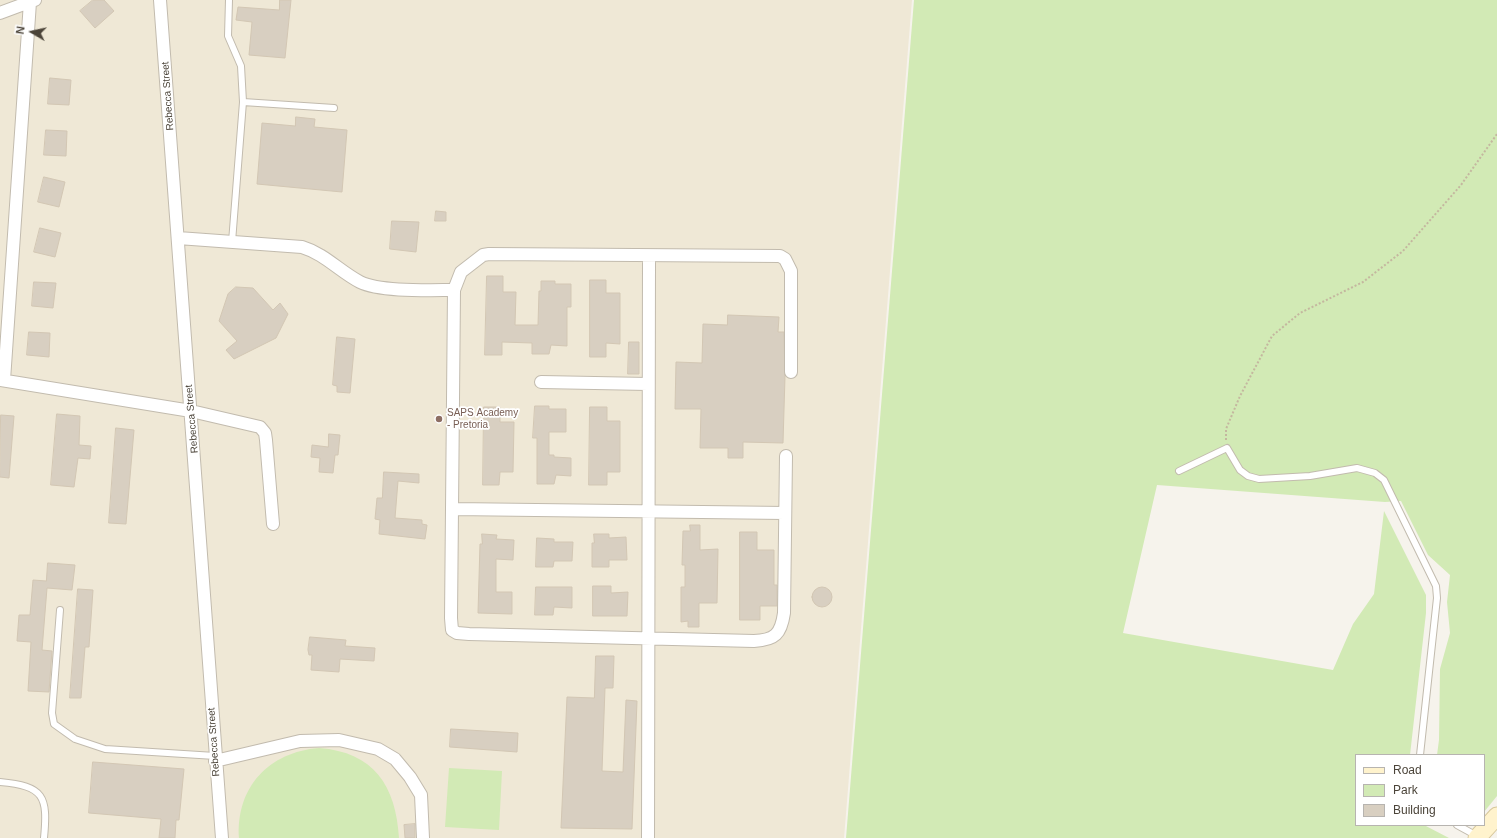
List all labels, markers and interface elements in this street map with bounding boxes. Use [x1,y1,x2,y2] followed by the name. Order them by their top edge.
[12,12,52,52] north arrow
[14,25,27,35] text: N
[160,61,176,131] street label: Rebecca Street
[183,384,201,454] street label: Rebecca Street
[447,407,518,430] place label: SAPS Academy - Pretoria
[434,414,444,424] marker: SAPS Academy - Pretoria
[206,707,222,777] street label: Rebecca Street
[1355,754,1485,826] legend
[1393,763,1422,777] text: Road
[1393,783,1418,797] text: Park
[1393,803,1436,817] text: Building

